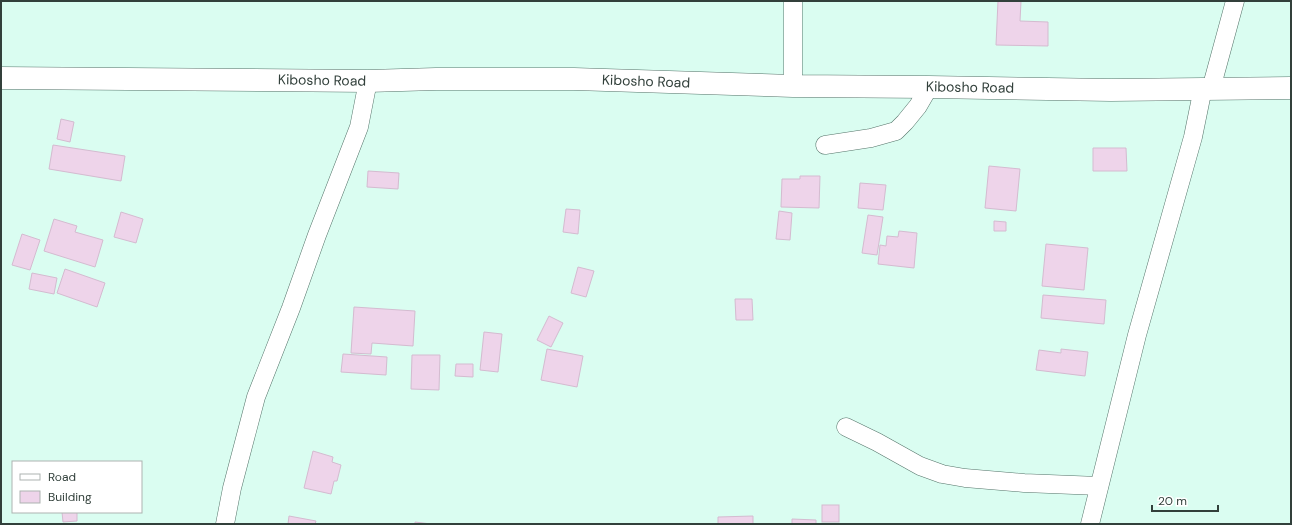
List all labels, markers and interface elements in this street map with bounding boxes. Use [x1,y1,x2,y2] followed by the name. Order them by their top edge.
[278,70,366,90] street label: Kibosho Road
[602,70,690,92] street label: Kibosho Road
[926,77,1014,97] street label: Kibosho Road
[12,461,142,513] legend
[48,469,76,485] text: Road
[1152,487,1218,513] scale bar
[48,489,92,505] text: Building
[1158,493,1187,509] text: 20 m

